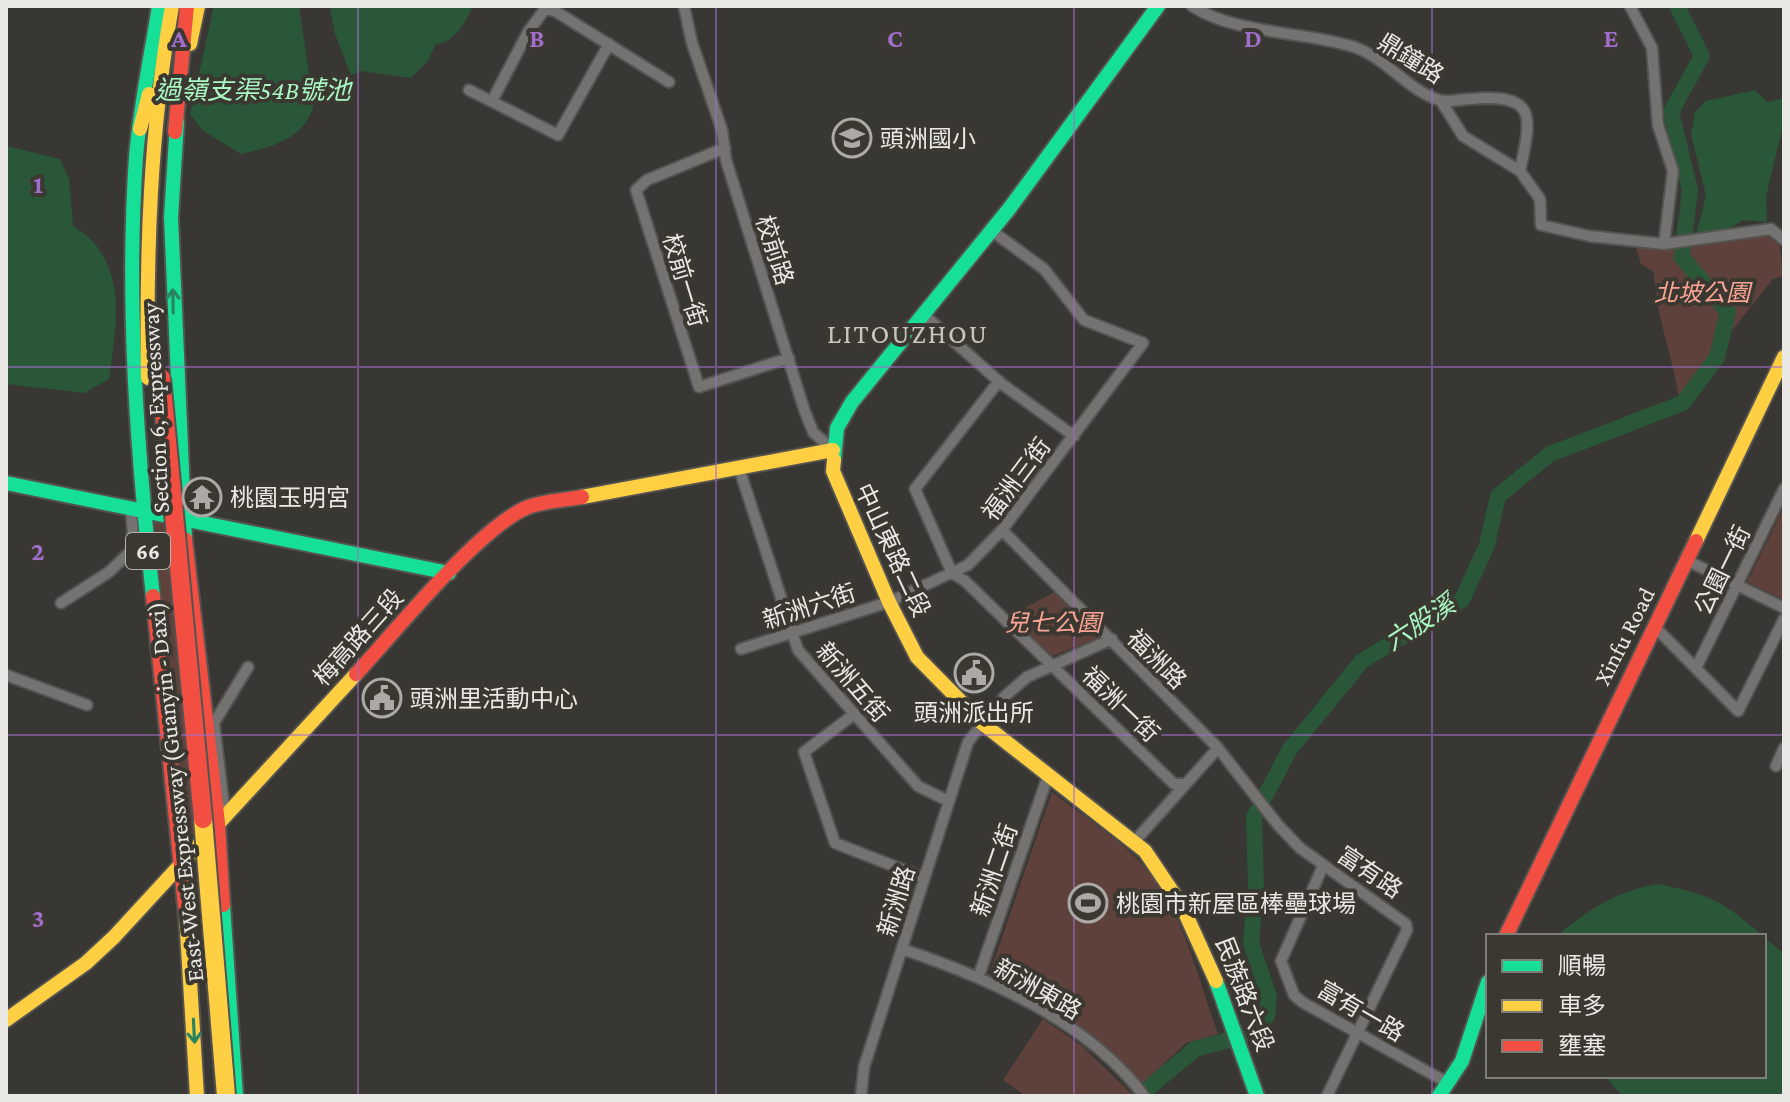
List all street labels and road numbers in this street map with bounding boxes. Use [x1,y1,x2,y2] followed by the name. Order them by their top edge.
[1373,27,1449,89] street label: 鼎鐘路
[751,212,799,288] street label: 校前路
[658,230,712,330] street label: 校前一街
[136,301,174,514] street label: Section 6, Expressway
[976,433,1056,525] street label: 福洲三街
[850,479,936,621] street label: 中山東路二段
[1689,521,1755,619] street label: 公園一街
[126,533,170,569] road number: 66
[759,578,859,634] street label: 新洲六街
[1588,582,1660,689] street label: Xinfu Road
[308,583,408,691] street label: 梅高路三段
[142,600,209,983] street label: East-West Expressway (Guanyin - Daxi)
[1122,624,1192,694] street label: 福洲路
[811,637,895,727] street label: 新洲五街
[1077,661,1165,747] street label: 福洲一街
[966,820,1022,920] street label: 新洲二街
[1333,841,1407,903] street label: 富有路
[873,863,919,939] street label: 新洲路
[1211,933,1279,1055] street label: 民族路六段
[990,953,1086,1025] street label: 新洲東路
[1313,975,1409,1047] street label: 富有一路

